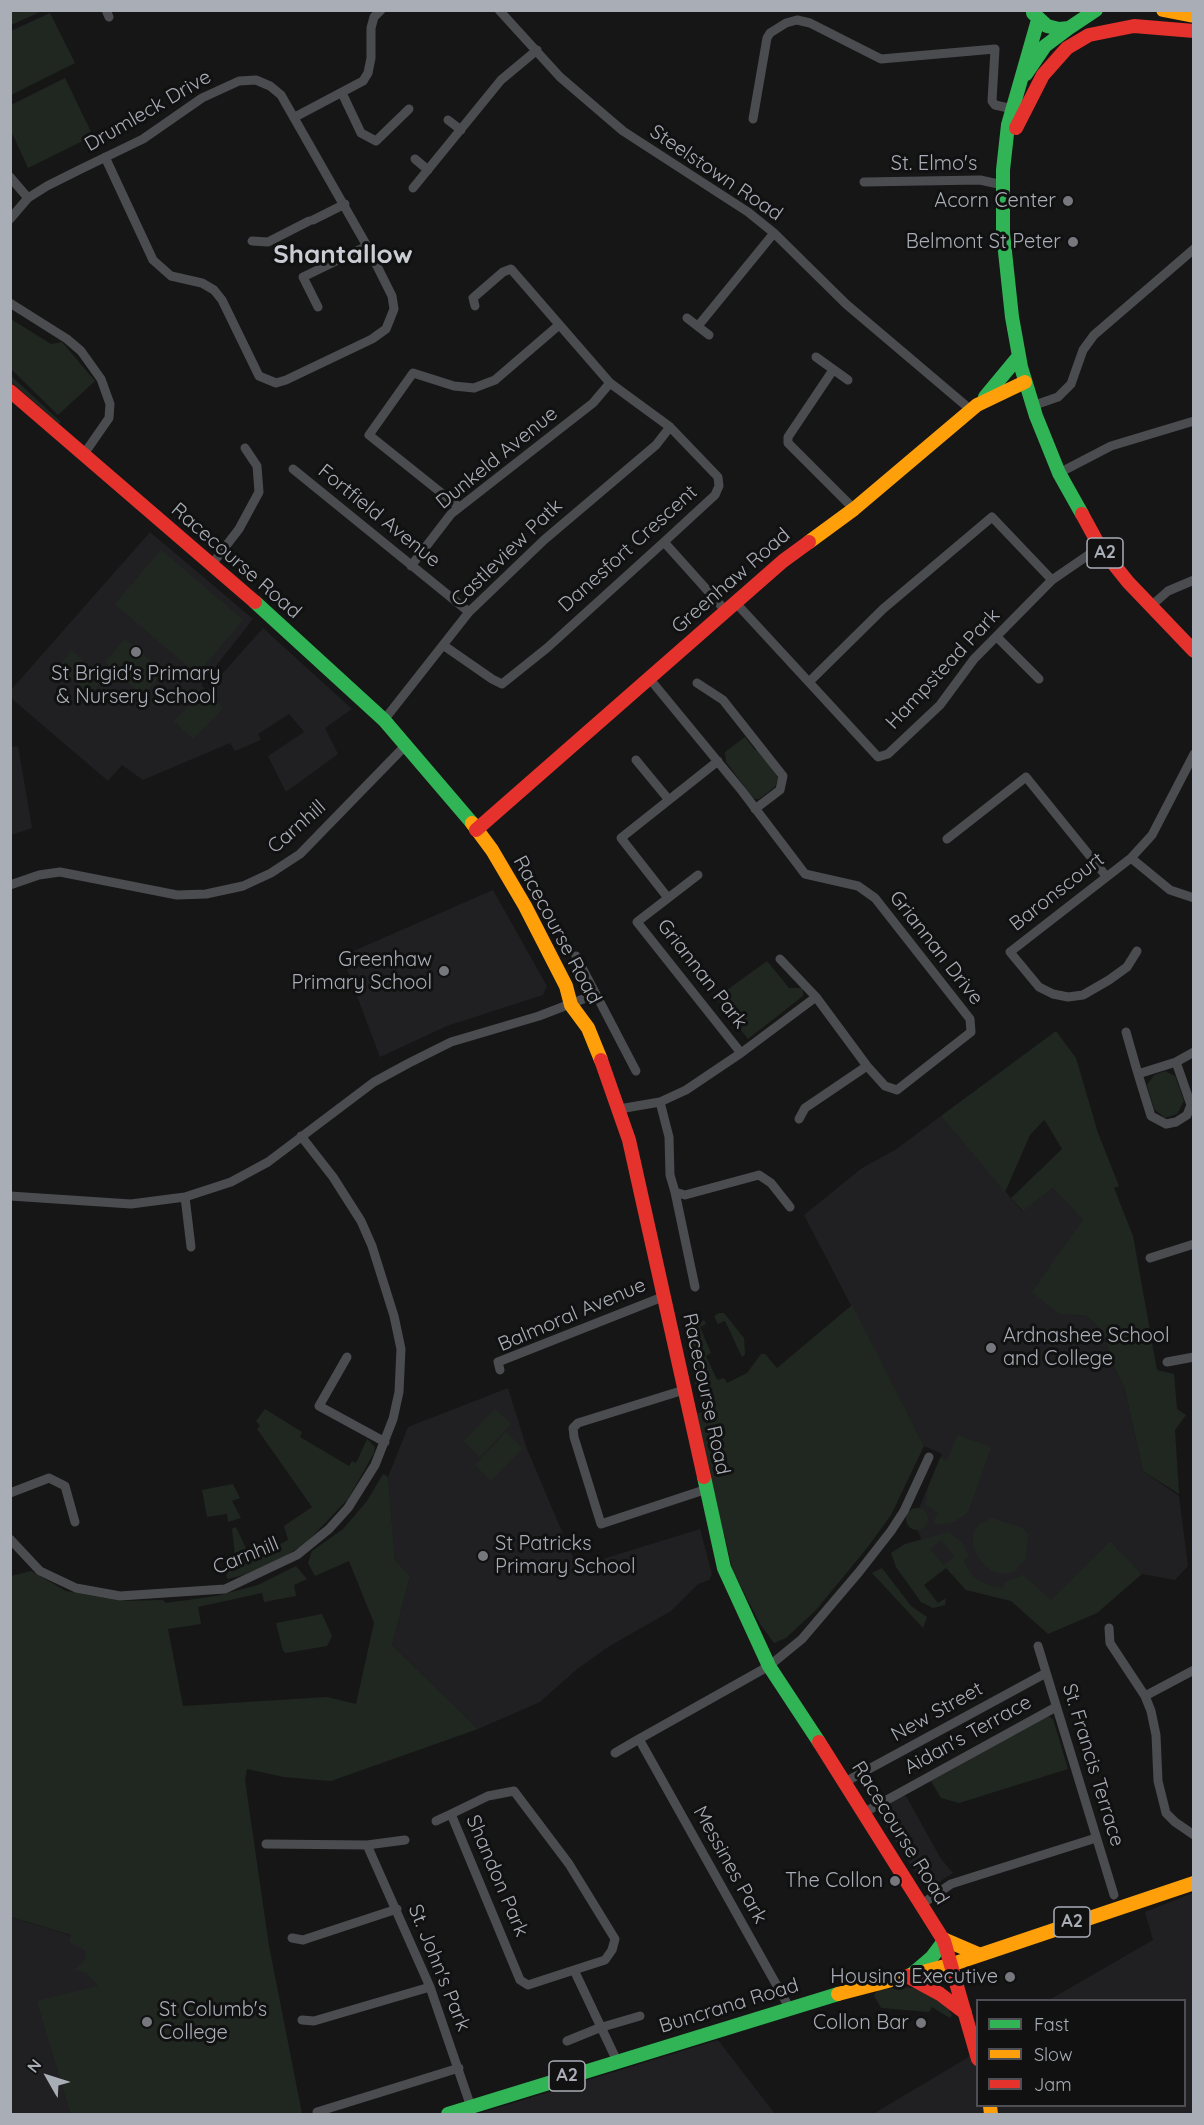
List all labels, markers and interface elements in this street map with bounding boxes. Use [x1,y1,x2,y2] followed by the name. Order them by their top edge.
[80,65,216,157] street label: Drumleck Drive
[645,120,787,226] street label: Steelstown Road
[891,152,977,176] street label: St. Elmo's
[934,189,1056,213] place label: Acorn Center
[1061,194,1075,208] marker: Acorn Center
[906,230,1061,254] place label: Belmont St Peter
[1066,235,1080,249] marker: Belmont St Peter
[273,239,413,271] district label: Shantallow
[431,402,563,514] street label: Dunkeld Avenue
[313,459,445,573] street label: Fortfield Avenue
[554,480,702,618] street label: Danesfort Crescent
[447,494,567,612] street label: Castleview Patk
[166,498,306,624] street label: Racecourse Road
[667,523,795,639] street label: Greenhaw Road
[1087,538,1123,568] road number: A2
[881,604,1005,734] street label: Hampstead Park
[129,645,143,659] marker: St Brigid's Primary & Nursery School
[51,662,221,709] place label: St Brigid's Primary & Nursery School
[263,795,331,859] street label: Carnhill
[1005,848,1109,936] street label: Baronscourt
[508,852,606,1008] street label: Racecourse Road
[884,886,988,1010] street label: Griannan Drive
[652,914,752,1034] street label: Griannan Park
[292,948,432,995] place label: Greenhaw Primary School
[437,964,451,978] marker: Greenhaw Primary School
[495,1273,649,1357] street label: Balmoral Avenue
[677,1311,735,1477] street label: Racecourse Road
[1003,1324,1170,1371] place label: Ardnashee School and College
[984,1341,998,1355] marker: Ardnashee School and College
[209,1532,283,1580] street label: Carnhill
[495,1532,635,1579] place label: St Patricks Primary School
[476,1549,490,1563] marker: St Patricks Primary School
[887,1677,987,1747] street label: New Street
[1057,1681,1129,1849] street label: St. Francis Terrace
[900,1690,1036,1780] street label: Aidan's Terrace
[846,1757,954,1909] street label: Racecourse Road
[688,1802,772,1928] street label: Messines Park
[461,1812,533,1940] street label: Shandon Park
[785,1869,883,1893] place label: The Collon
[888,1874,902,1888] marker: The Collon
[403,1901,475,2035] street label: St. John's Park
[1054,1907,1090,1937] road number: A2
[830,1965,998,1989] place label: Housing Executive
[1003,1970,1017,1984] marker: Housing Executive
[656,1973,802,2039] street label: Buncrana Road
[159,1998,267,2045] place label: St Columb's College
[976,1999,1186,2107] legend
[813,2011,909,2035] place label: Collon Bar
[1034,2013,1069,2036] text: Fast
[140,2015,154,2029] marker: St Columb's College
[914,2016,928,2030] marker: Collon Bar
[1034,2043,1072,2066] text: Slow
[18,2047,78,2107] north arrow
[23,2055,45,2077] text: N
[549,2061,585,2091] road number: A2
[1034,2073,1072,2096] text: Jam

